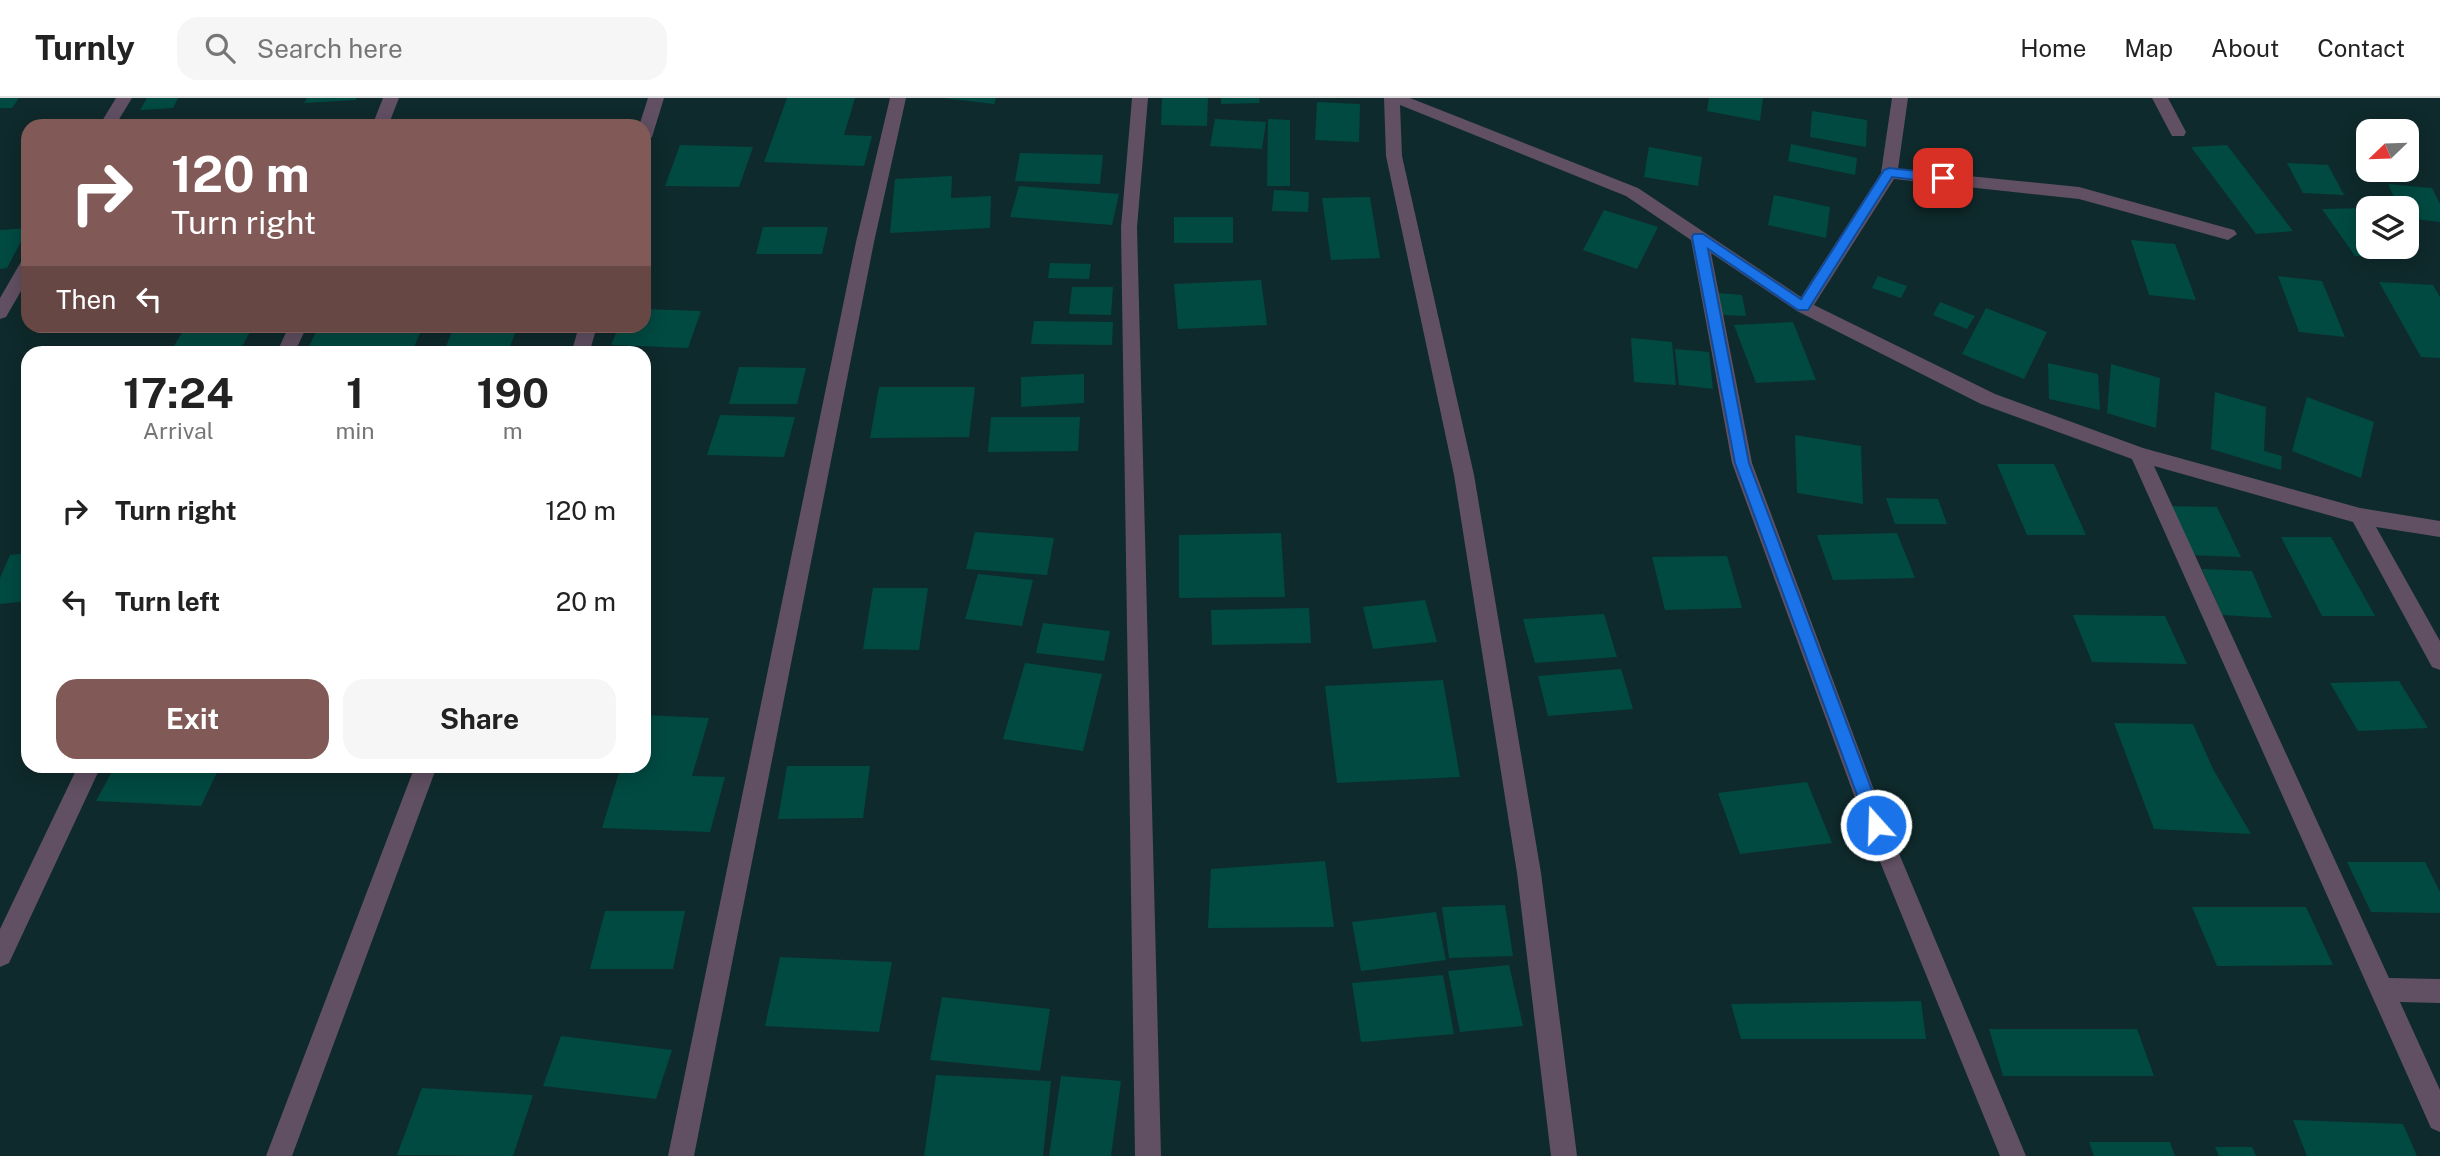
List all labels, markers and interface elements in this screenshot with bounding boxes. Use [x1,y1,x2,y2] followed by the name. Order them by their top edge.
[177,17,667,80] search box
[35,29,135,67] text: Turnly
[201,29,239,67] icon: search
[257,33,403,64] text: Search here
[2020,34,2086,62] text: Home
[2124,34,2173,62] text: Map
[2211,34,2279,62] text: About
[2317,34,2405,62] text: Contact
[2356,119,2418,182] north arrow
[2356,119,2419,259] map controls
[171,145,310,203] text: 120 m
[56,147,147,238] icon: right
[1913,148,1973,208] pin
[1924,159,1962,197] icon: arrive
[2356,196,2419,259] button: layers
[171,204,316,241] text: Turn right
[130,280,168,318] icon: left
[56,284,116,315] text: Then
[123,368,234,417] text: 17:24
[346,368,364,417] text: 1
[476,368,549,417] text: 190
[143,417,214,444] text: Arrival
[336,417,375,444] text: min
[503,417,523,444] text: m
[56,492,94,530] icon: right
[115,495,237,526] text: Turn right
[545,495,616,526] text: 120 m
[56,583,94,621] icon: left
[115,586,220,617] text: Turn left
[556,586,616,617] text: 20 m
[56,679,329,759] button: Exit
[343,679,616,759] button: Share
[1839,788,1913,862] position arrow

